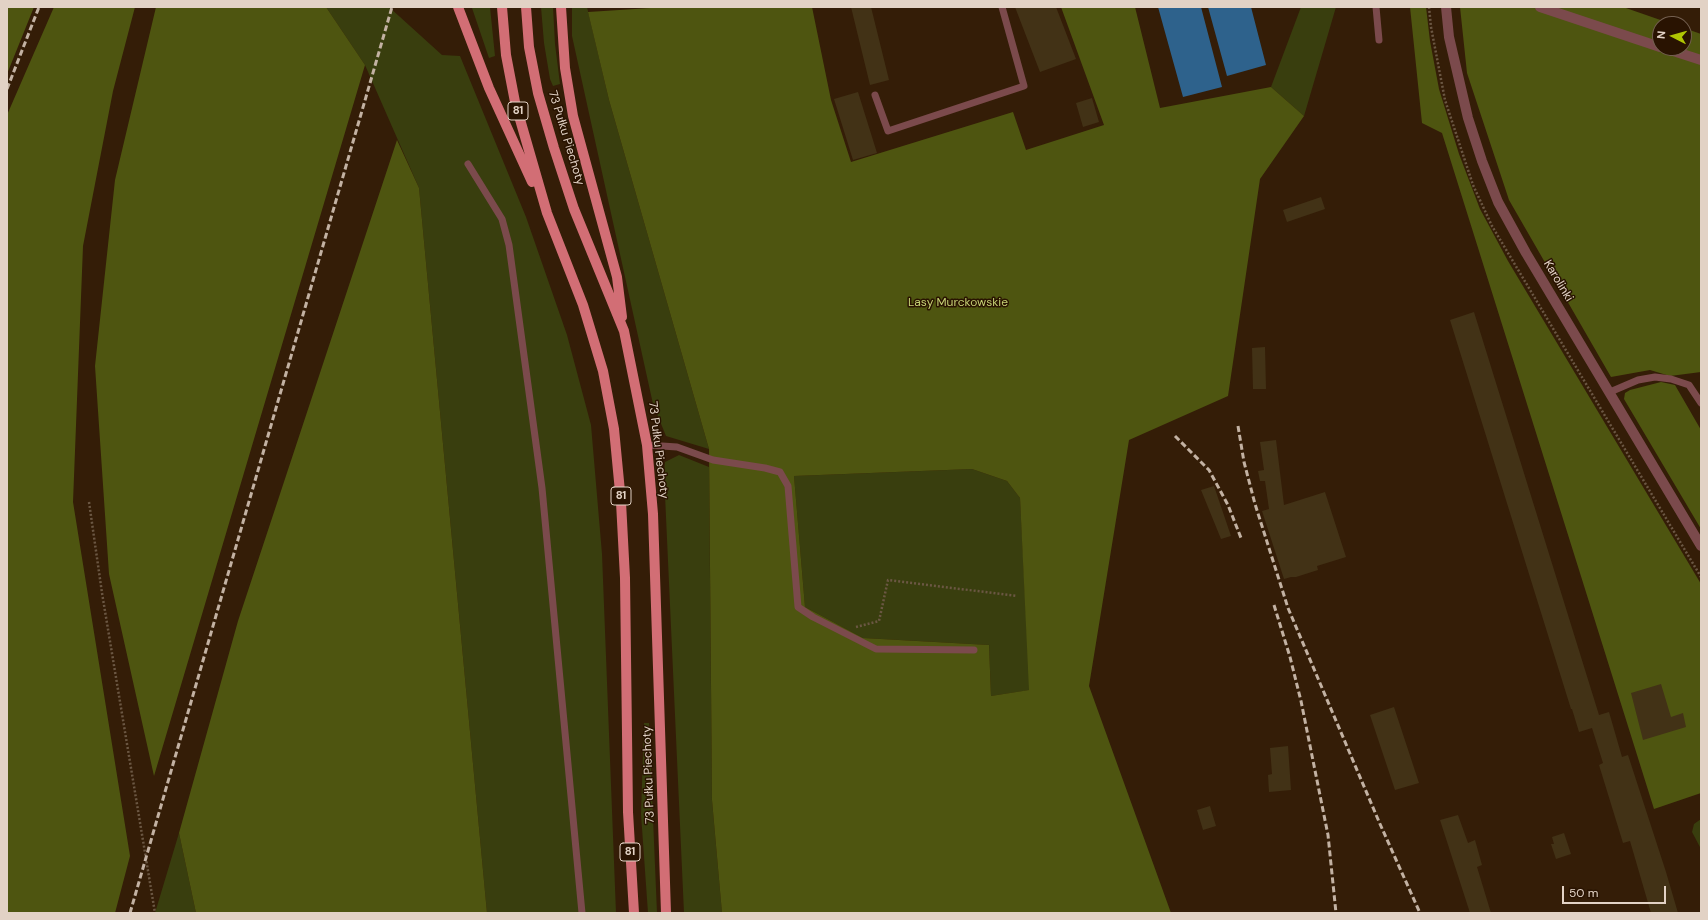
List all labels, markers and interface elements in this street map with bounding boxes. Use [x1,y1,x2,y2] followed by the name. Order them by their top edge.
[1652,16,1692,56] north arrow
[1654,30,1668,40] text: N
[545,89,587,187] street label: 73 Pułku Piechoty
[508,102,528,120] road number: 81
[1540,258,1576,304] street label: Karolinki
[908,296,1008,310] park label: Lasy Murckowskie
[645,400,671,500] street label: 73 Pułku Piechoty
[611,487,631,505] road number: 81
[640,726,658,824] street label: 73 Pułku Piechoty
[620,843,640,861] road number: 81
[1564,878,1668,904] scale bar
[1569,885,1598,901] text: 50 m

